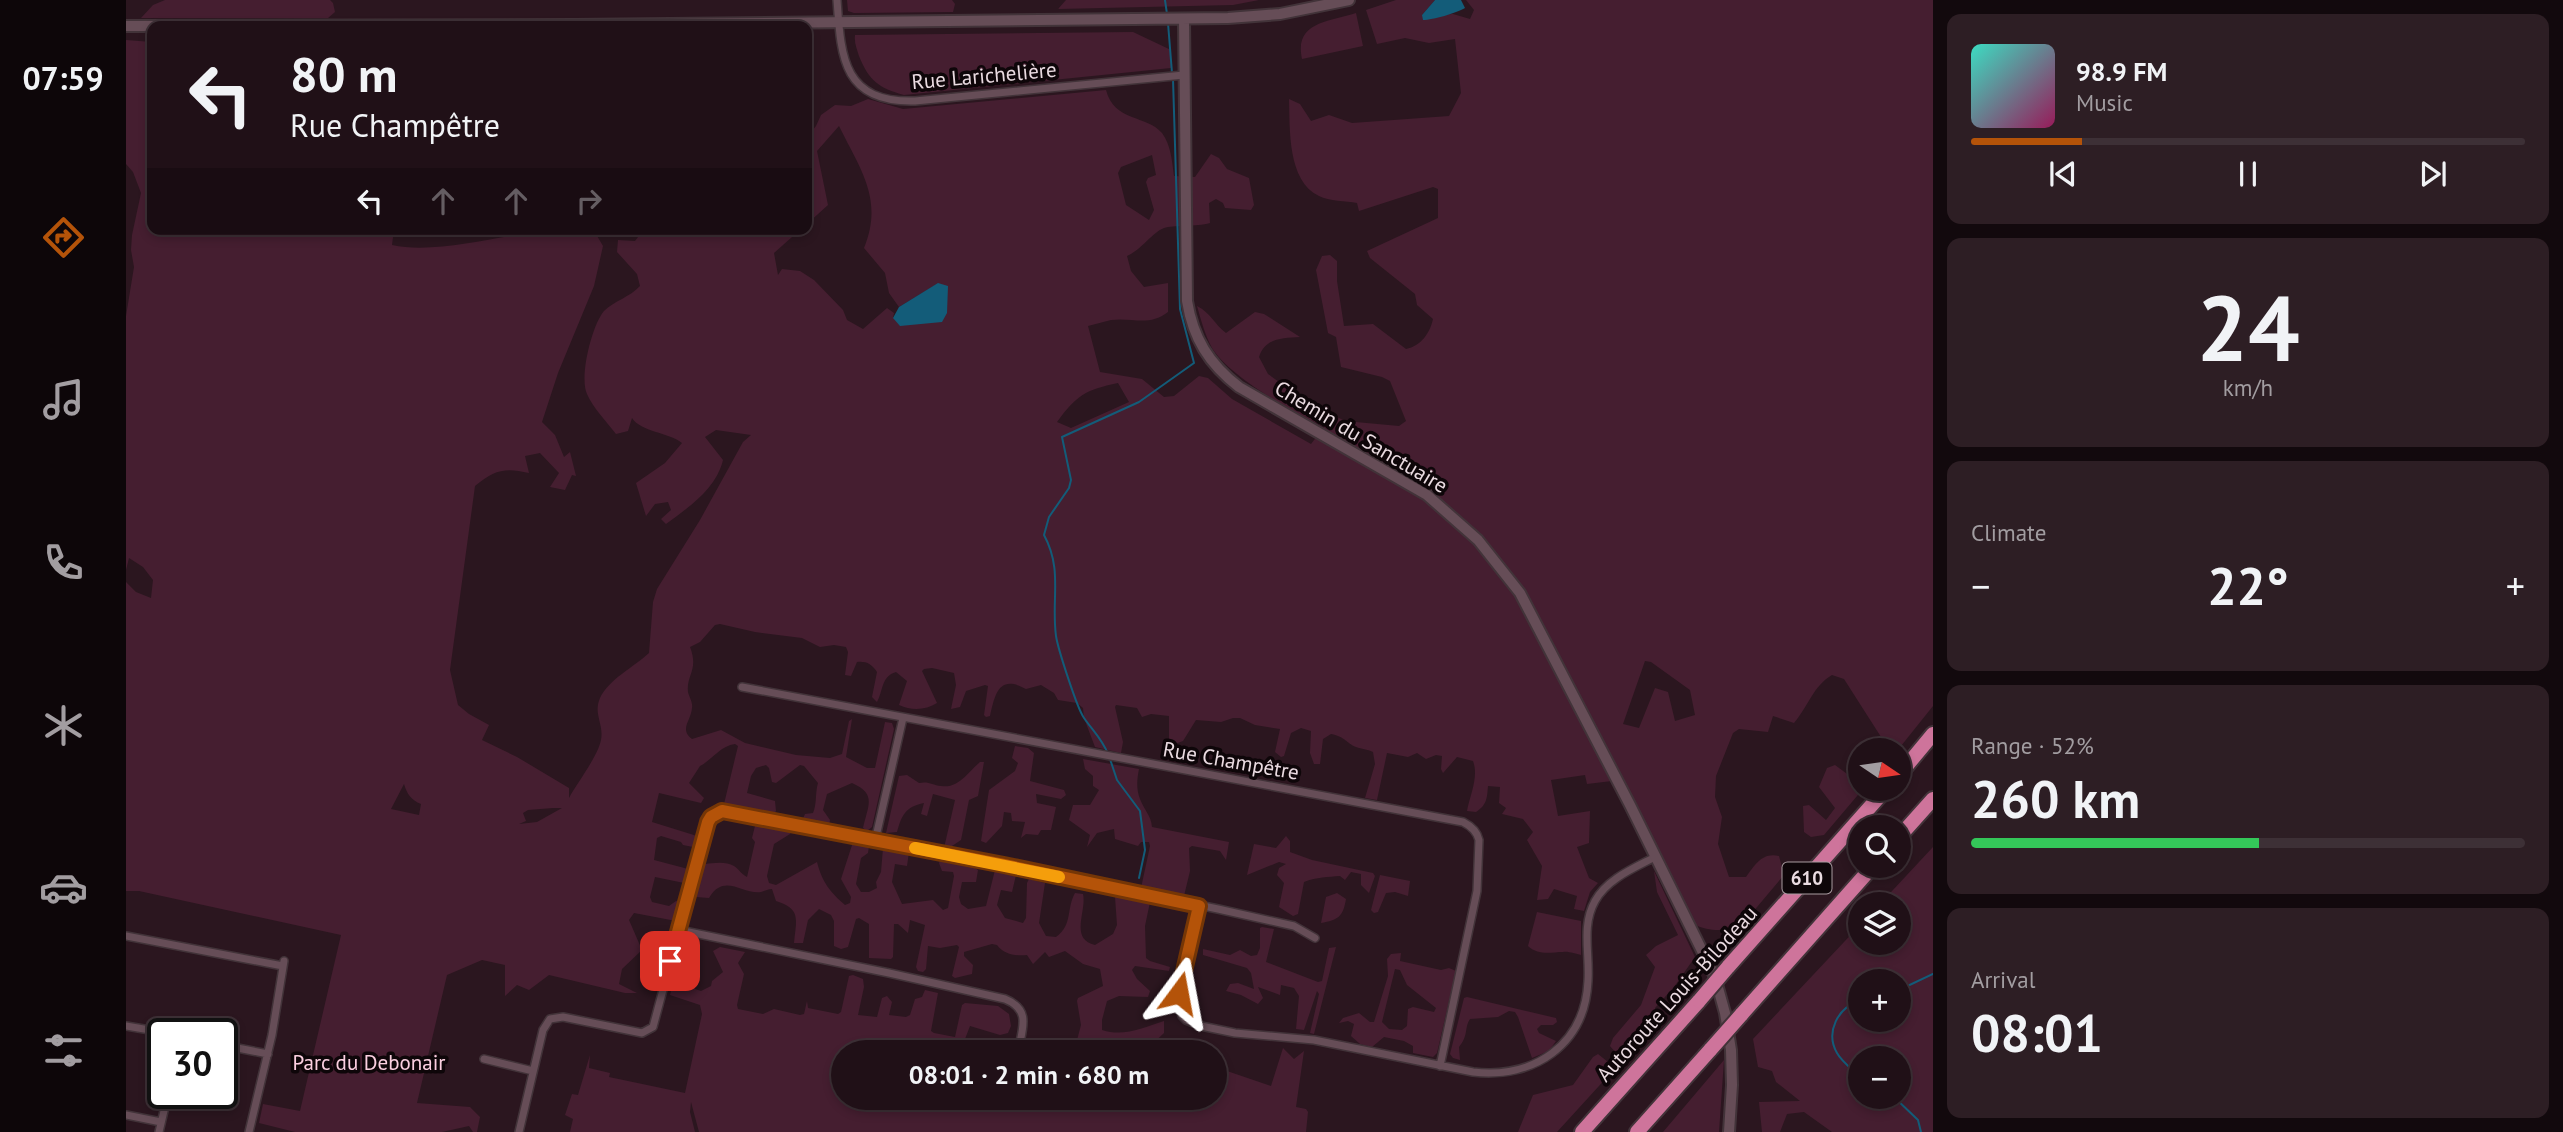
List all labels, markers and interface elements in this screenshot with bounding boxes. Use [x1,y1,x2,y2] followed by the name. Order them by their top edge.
[290,42,397,106] text: 80 m
[175,49,266,140] icon: left
[2076,55,2167,88] text: 98.9 FM
[910,56,1058,95] street label: Rue Larichelière
[22,57,104,99] text: 07:59
[2076,88,2133,117] text: Music
[290,104,500,146] text: Rue Champêtre
[2044,155,2082,193] icon: previous
[2229,155,2267,193] icon: pause
[2414,155,2452,193] icon: next
[351,182,389,220] icon: left
[424,182,462,220] icon: ahead
[497,182,535,220] icon: ahead
[570,182,608,220] icon: right
[39,213,88,262] icon: directions
[2196,268,2300,386] text: 24
[2223,373,2273,402] text: km/h
[1270,374,1453,499] street label: Chemin du Sanctuaire
[39,375,88,424] icon: music
[1971,518,2046,547] text: Climate
[39,538,88,587] icon: phone
[2207,552,2289,619] text: 22°
[1971,561,1990,610] text: −
[2506,561,2525,610] text: +
[39,701,88,750] icon: climate
[1971,731,2094,760] text: Range · 52%
[1161,735,1301,786] street label: Rue Champêtre
[1848,738,1911,802] north arrow
[1848,738,1911,1109] map controls
[1971,765,2140,832] text: 260 km
[1848,815,1911,878] button: search
[1782,862,1832,894] road number: 610
[39,863,88,912] icon: car
[1848,892,1911,955] button: layers
[1590,900,1763,1087] street label: Autoroute Louis-Bilodeau
[640,931,700,991] pin
[651,942,689,980] icon: arrive
[1142,956,1216,1030] position arrow
[1971,965,2035,994] text: Arrival
[1848,969,1911,1032] button: +
[1971,999,2103,1066] text: 08:01
[147,1018,238,1109] speed limit sign: 30
[39,1026,88,1075] icon: filters
[1848,1046,1911,1109] button: −
[292,1049,446,1076] park label: Parc du Debonair
[909,1058,1149,1091] text: 08:01 · 2 min · 680 m

